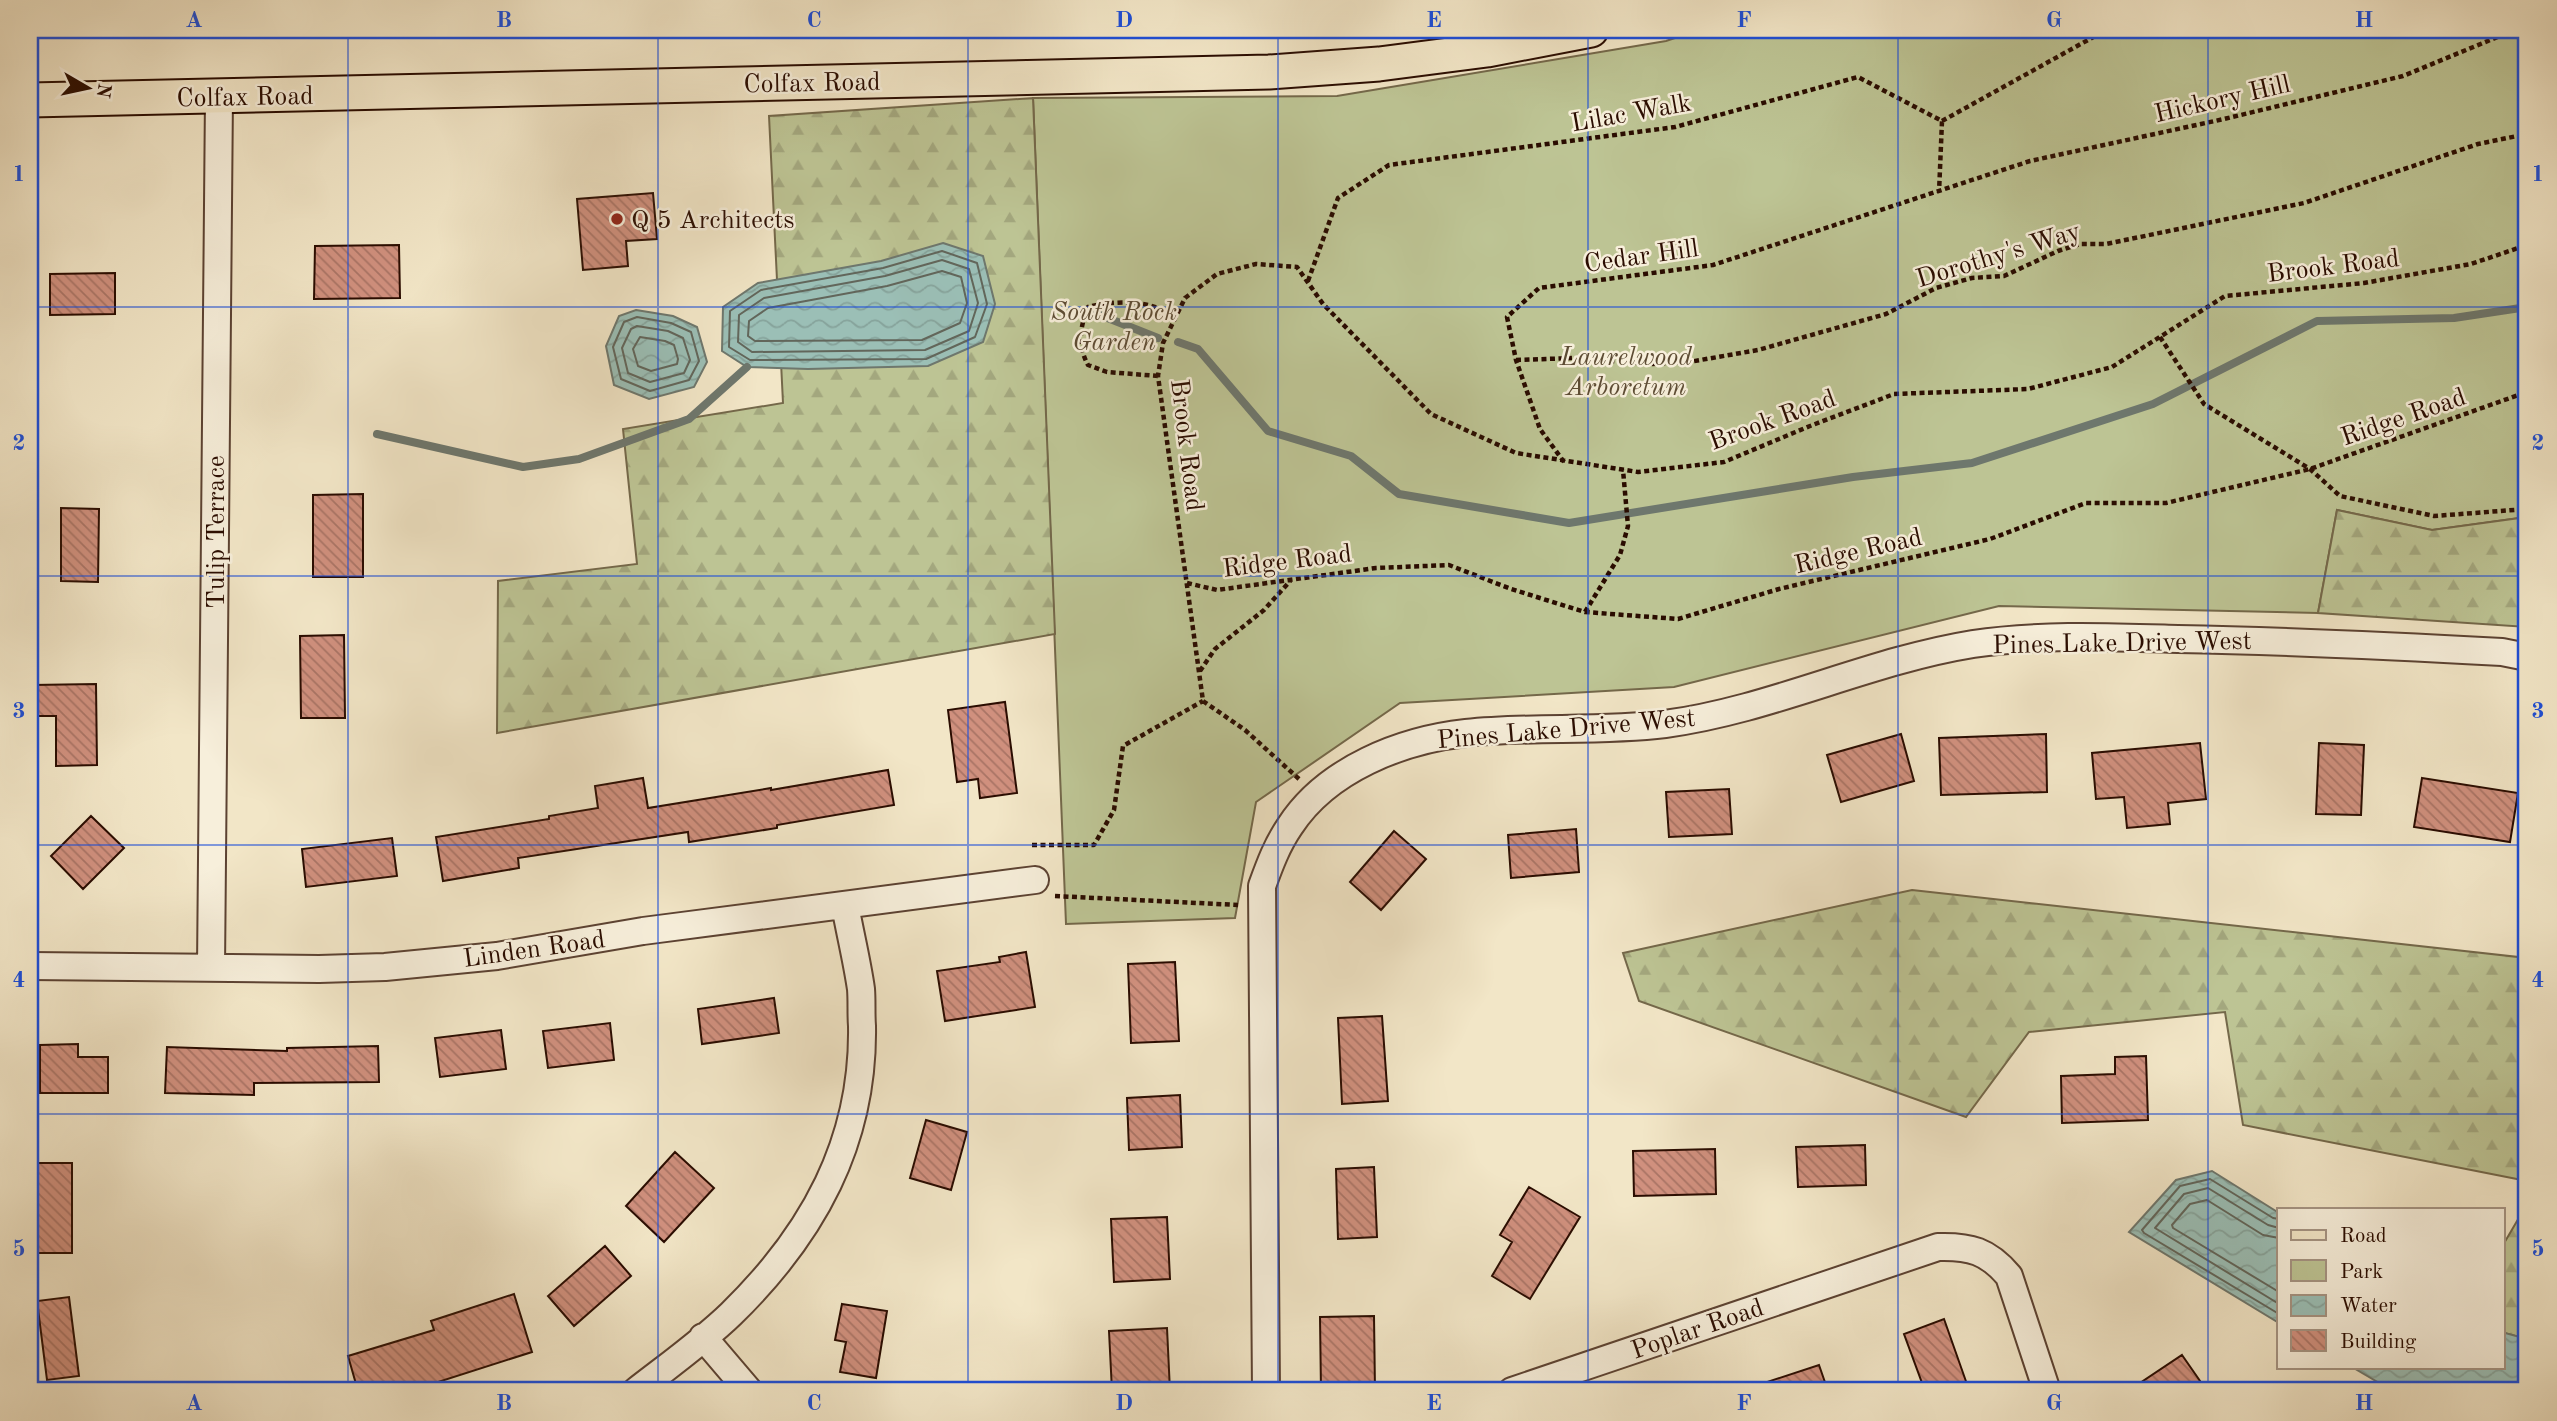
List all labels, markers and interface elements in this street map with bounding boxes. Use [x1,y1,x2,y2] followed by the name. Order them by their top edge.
[185,9,203,32] text: A
[496,9,512,32] text: B
[806,9,822,32] text: C
[1115,9,1133,32] text: D
[1426,9,1442,32] text: E
[1736,9,1752,32] text: F
[2046,9,2062,32] text: G
[2355,9,2373,32] text: H
[52,52,122,122] north arrow
[743,70,881,98] street label: Colfax Road
[2152,72,2293,128] street label: Hickory Hill
[92,82,113,99] text: N
[176,84,314,112] street label: Colfax Road
[1569,91,1694,137] street label: Lilac Walk
[12,163,26,186] text: 1
[2531,163,2545,186] text: 1
[631,208,795,234] place label: Q 5 Architects
[609,211,625,227] marker: Q 5 Architects
[1913,218,2084,293] street label: Dorothy's Way
[1582,236,1700,278] street label: Cedar Hill
[2266,246,2401,288] street label: Brook Road
[1051,300,1177,356] park label: South Rock Garden
[1559,345,1692,401] park label: Laurelwood Arboretum
[1165,378,1207,513] street label: Brook Road
[2338,384,2470,451] street label: Ridge Road
[1706,386,1840,456] street label: Brook Road
[12,432,26,455] text: 2
[2531,432,2545,455] text: 2
[204,455,230,609] street label: Tulip Terrace
[1792,525,1925,579] street label: Ridge Road
[1221,541,1354,583] street label: Ridge Road
[1992,629,2252,659] street label: Pines Lake Drive West
[12,700,26,723] text: 3
[2531,700,2545,723] text: 3
[1436,706,1697,754] street label: Pines Lake Drive West
[462,927,607,973] street label: Linden Road
[12,969,26,992] text: 4
[2531,969,2545,992] text: 4
[2277,1208,2504,1368] legend
[2340,1226,2387,1247] text: Road
[12,1238,26,1261] text: 5
[2531,1238,2545,1261] text: 5
[2340,1262,2383,1283] text: Park
[1628,1295,1767,1365] street label: Poplar Road
[2340,1296,2397,1317] text: Water
[2340,1332,2417,1353] text: Building
[185,1392,203,1415] text: A
[496,1392,512,1415] text: B
[806,1392,822,1415] text: C
[1115,1392,1133,1415] text: D
[1426,1392,1442,1415] text: E
[1736,1392,1752,1415] text: F
[2046,1392,2062,1415] text: G
[2355,1392,2373,1415] text: H

